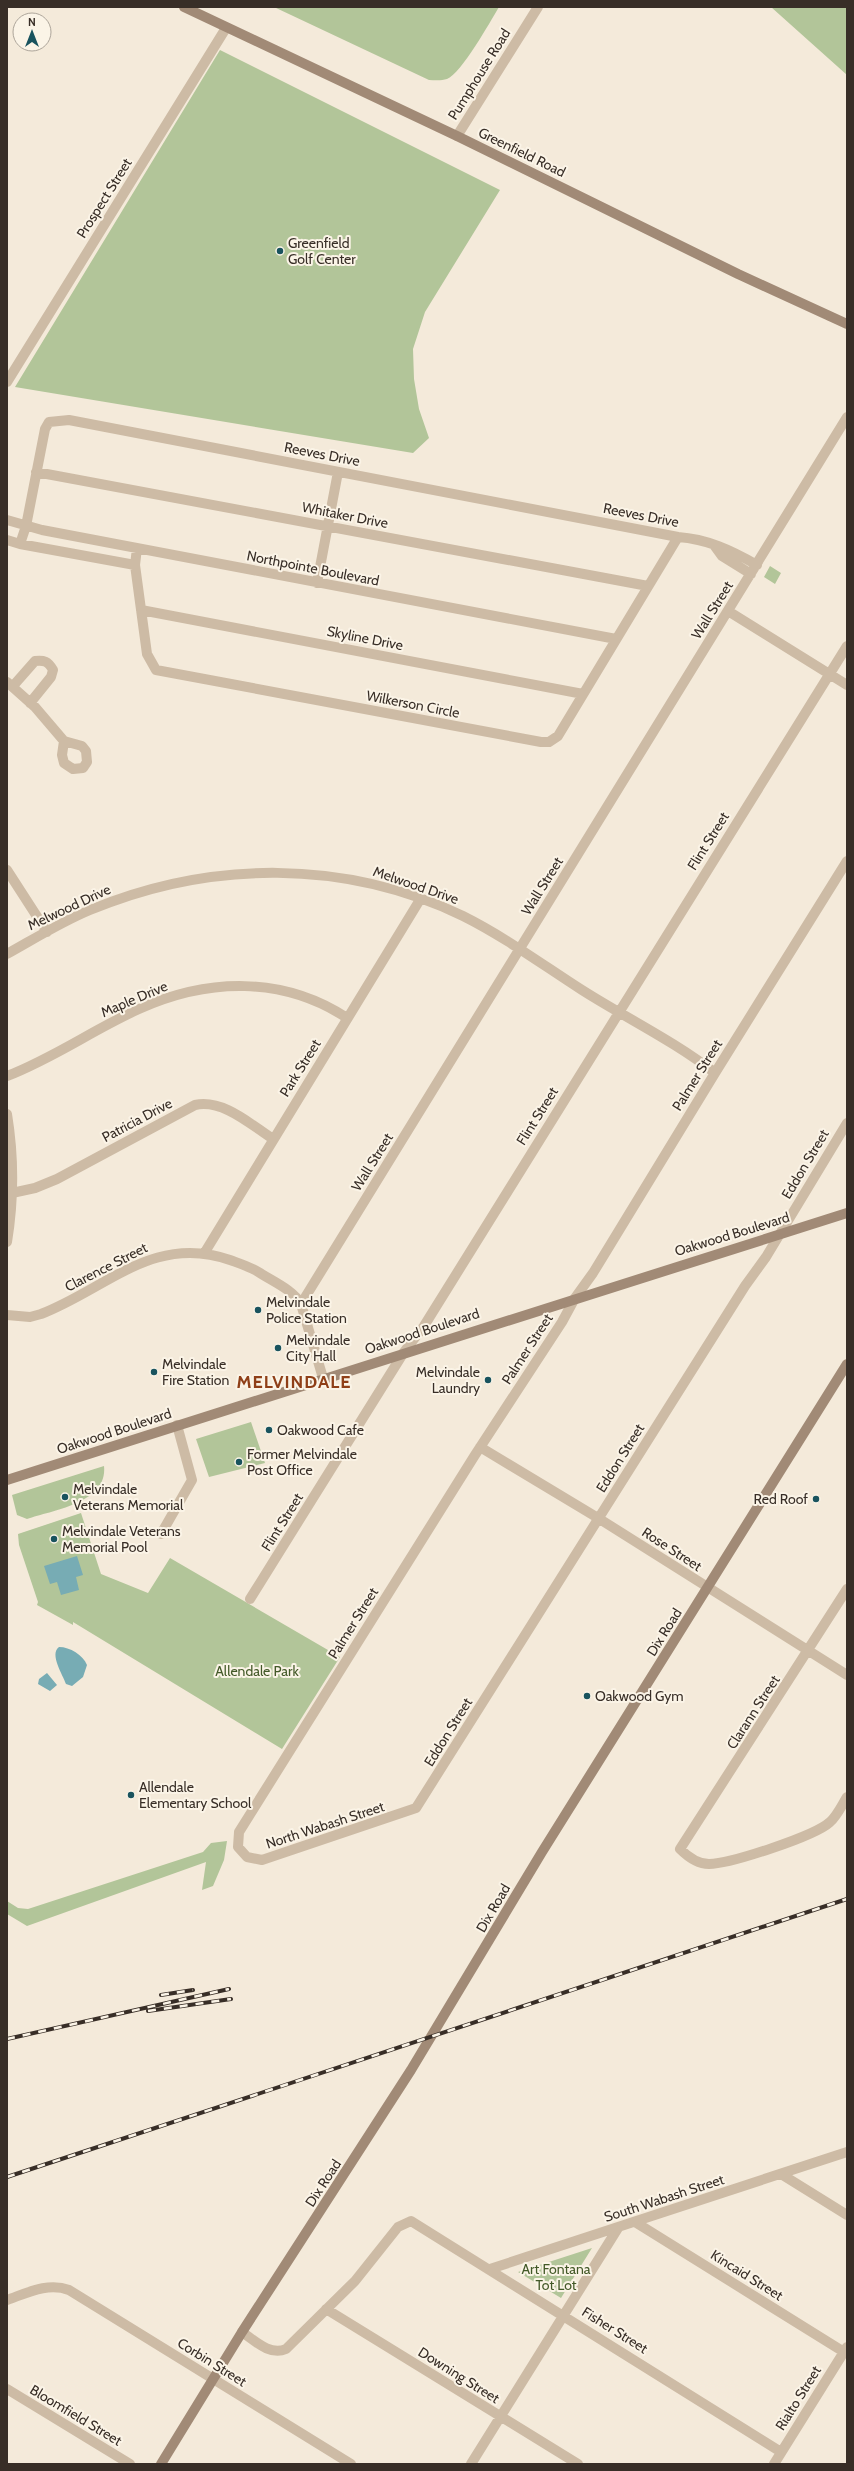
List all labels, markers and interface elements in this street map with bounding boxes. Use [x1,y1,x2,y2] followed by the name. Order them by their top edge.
[12,12,52,52] north arrow
[28,15,36,29] text: N
[444,25,514,123] street label: Pumphouse Road
[475,123,569,181] street label: Greenfield Road
[72,154,136,241] street label: Prospect Street
[288,234,356,268] place label: Greenfield Golf Center
[275,246,285,256] marker: Greenfield Golf Center
[283,438,361,470] street label: Reeves Drive
[300,498,390,532] street label: Whitaker Drive
[602,499,680,531] street label: Reeves Drive
[245,546,381,590] street label: Northpointe Boulevard
[687,577,737,642] street label: Wall Street
[325,622,405,654] street label: Skyline Drive
[365,686,461,722] street label: Wilkerson Circle
[683,808,733,873] street label: Flint Street
[517,853,567,918] street label: Wall Street
[371,862,461,908] street label: Melwood Drive
[25,880,113,934] street label: Melwood Drive
[98,977,170,1021] street label: Maple Drive
[275,1036,325,1100] street label: Park Street
[668,1036,726,1114] street label: Palmer Street
[512,1083,562,1148] street label: Flint Street
[99,1094,175,1146] street label: Patricia Drive
[777,1126,833,1202] street label: Eddon Street
[347,1129,397,1194] street label: Wall Street
[672,1208,792,1260] street label: Oakwood Boulevard
[62,1238,151,1296] street label: Clarence Street
[266,1293,347,1327] place label: Melvindale Police Station
[362,1304,482,1358] street label: Oakwood Boulevard
[253,1305,263,1315] marker: Melvindale Police Station
[497,1310,557,1388] street label: Palmer Street
[286,1331,350,1365] place label: Melvindale City Hall
[273,1343,283,1353] marker: Melvindale City Hall
[162,1355,229,1389] place label: Melvindale Fire Station
[416,1363,480,1397] place label: Melvindale Laundry
[149,1367,159,1377] marker: Melvindale Fire Station
[237,1371,351,1393] district label: MELVINDALE
[483,1375,493,1385] marker: Melvindale Laundry
[54,1404,174,1458] street label: Oakwood Boulevard
[592,1420,648,1496] street label: Eddon Street
[277,1421,364,1439] place label: Oakwood Cafe
[264,1425,274,1435] marker: Oakwood Cafe
[247,1445,357,1479] place label: Former Melvindale Post Office
[234,1457,244,1467] marker: Former Melvindale Post Office
[73,1480,184,1514] place label: Melvindale Veterans Memorial
[257,1489,307,1554] street label: Flint Street
[754,1490,808,1508] place label: Red Roof
[60,1492,70,1502] marker: Melvindale Veterans Memorial
[811,1494,821,1504] marker: Red Roof
[62,1522,181,1556] place label: Melvindale Veterans Memorial Pool
[639,1523,706,1575] street label: Rose Street
[49,1534,59,1544] marker: Melvindale Veterans Memorial Pool
[324,1584,382,1662] street label: Palmer Street
[642,1605,686,1659] street label: Dix Road
[215,1662,299,1680] park label: Allendale Park
[722,1671,784,1752] street label: Clarann Street
[595,1687,684,1705] place label: Oakwood Gym
[582,1691,592,1701] marker: Oakwood Gym
[420,1694,476,1770] street label: Eddon Street
[139,1778,252,1812] place label: Allendale Elementary School
[126,1790,136,1800] marker: Allendale Elementary School
[263,1797,387,1853] street label: North Wabash Street
[472,1880,514,1936] street label: Dix Road
[301,2156,345,2210] street label: Dix Road
[602,2170,727,2226] street label: South Wabash Street
[707,2246,787,2305] street label: Kincaid Street
[521,2260,591,2294] park label: Art Fontana Tot Lot
[579,2303,652,2357] street label: Fisher Street
[174,2334,250,2391] street label: Corbin Street
[415,2343,503,2407] street label: Downing Street
[771,2362,825,2434] street label: Rialto Street
[27,2380,125,2450] street label: Bloomfield Street

